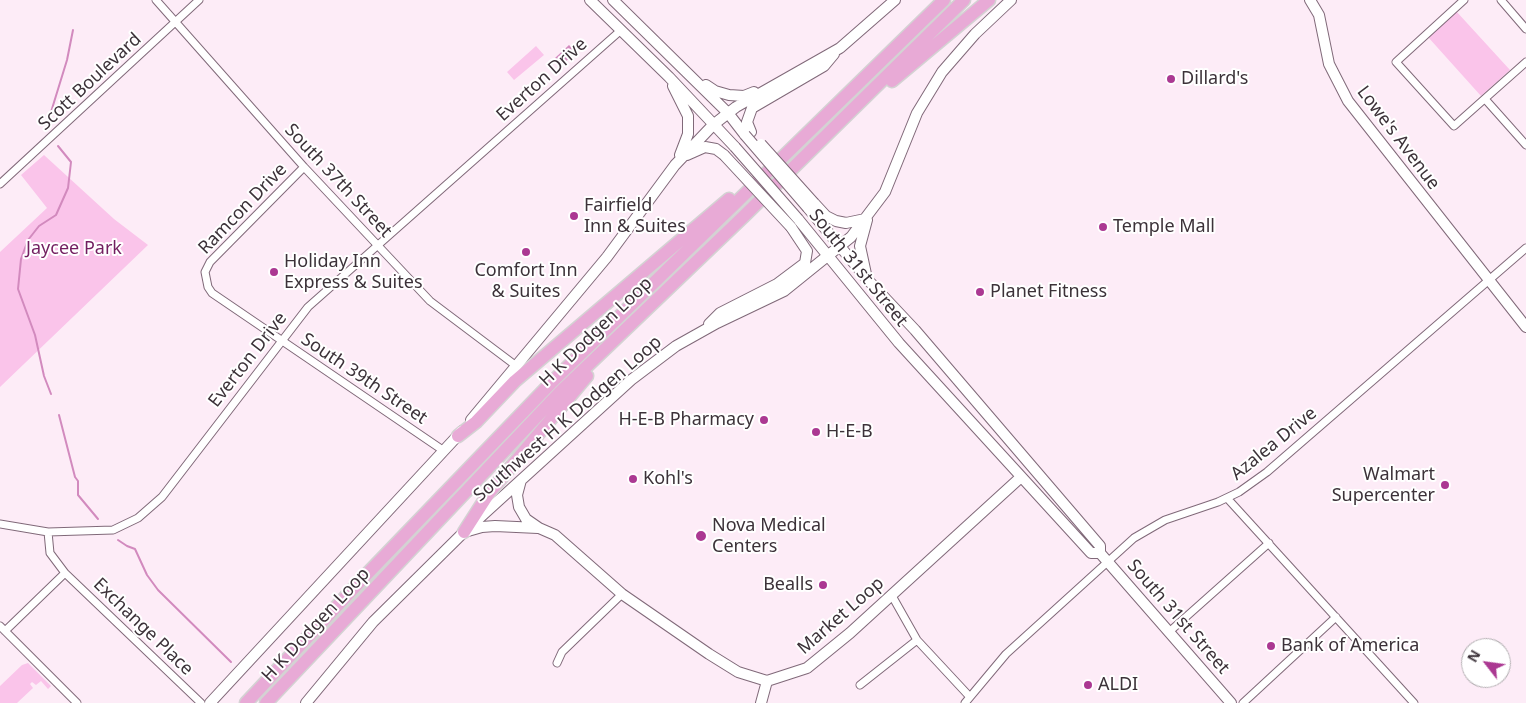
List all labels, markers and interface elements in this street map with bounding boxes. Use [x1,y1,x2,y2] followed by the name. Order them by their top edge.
[34,29,146,135] street label: Scott Boulevard
[492,34,592,126] street label: Everton Drive
[1181,68,1248,90] place label: Dillard's
[1165,73,1177,85] marker: Dillard's
[1352,82,1444,194] street label: Lowe's Avenue
[280,120,396,242] street label: South 37th Street
[194,159,292,259] street label: Ramcon Drive
[584,195,686,238] place label: Fairfield Inn & Suites
[804,205,912,331] street label: South 31st Street
[568,210,580,222] marker: Fairfield Inn & Suites
[1113,216,1215,238] place label: Temple Mall
[1097,221,1109,233] marker: Temple Mall
[26,238,122,260] park label: Jaycee Park
[520,246,532,258] marker: Comfort Inn & Suites
[284,251,423,294] place label: Holiday Inn Express & Suites
[474,260,578,302] place label: Comfort Inn & Suites
[268,266,280,278] marker: Holiday Inn Express & Suites
[535,273,657,391] street label: H K Dodgen Loop
[990,281,1107,303] place label: Planet Fitness
[974,286,986,298] marker: Planet Fitness
[204,308,292,412] street label: Everton Drive
[297,329,431,429] street label: South 39th Street
[470,332,666,506] street label: Southwest H K Dodgen Loop
[1227,403,1321,485] street label: Azalea Drive
[618,409,754,431] place label: H-E-B Pharmacy
[758,414,770,426] marker: H-E-B Pharmacy
[826,421,873,443] place label: H-E-B
[810,426,822,438] marker: H-E-B
[1332,464,1435,506] place label: Walmart Supercenter
[643,468,693,490] place label: Kohl's
[627,473,639,485] marker: Kohl's
[1439,479,1451,491] marker: Walmart Supercenter
[712,515,826,558] place label: Nova Medical Centers
[694,529,708,543] marker: Nova Medical Centers
[1122,555,1234,679] street label: South 31st Street
[258,563,374,687] street label: H K Dodgen Loop
[794,573,888,659] street label: Market Loop
[89,574,197,680] street label: Exchange Place
[763,574,813,596] place label: Bealls
[817,579,829,591] marker: Bealls
[1281,635,1419,657] place label: Bank of America
[1461,638,1511,688] north arrow
[1265,640,1277,652] marker: Bank of America
[1462,646,1485,665] text: N
[1098,674,1138,696] place label: ALDI
[1082,679,1094,691] marker: ALDI

